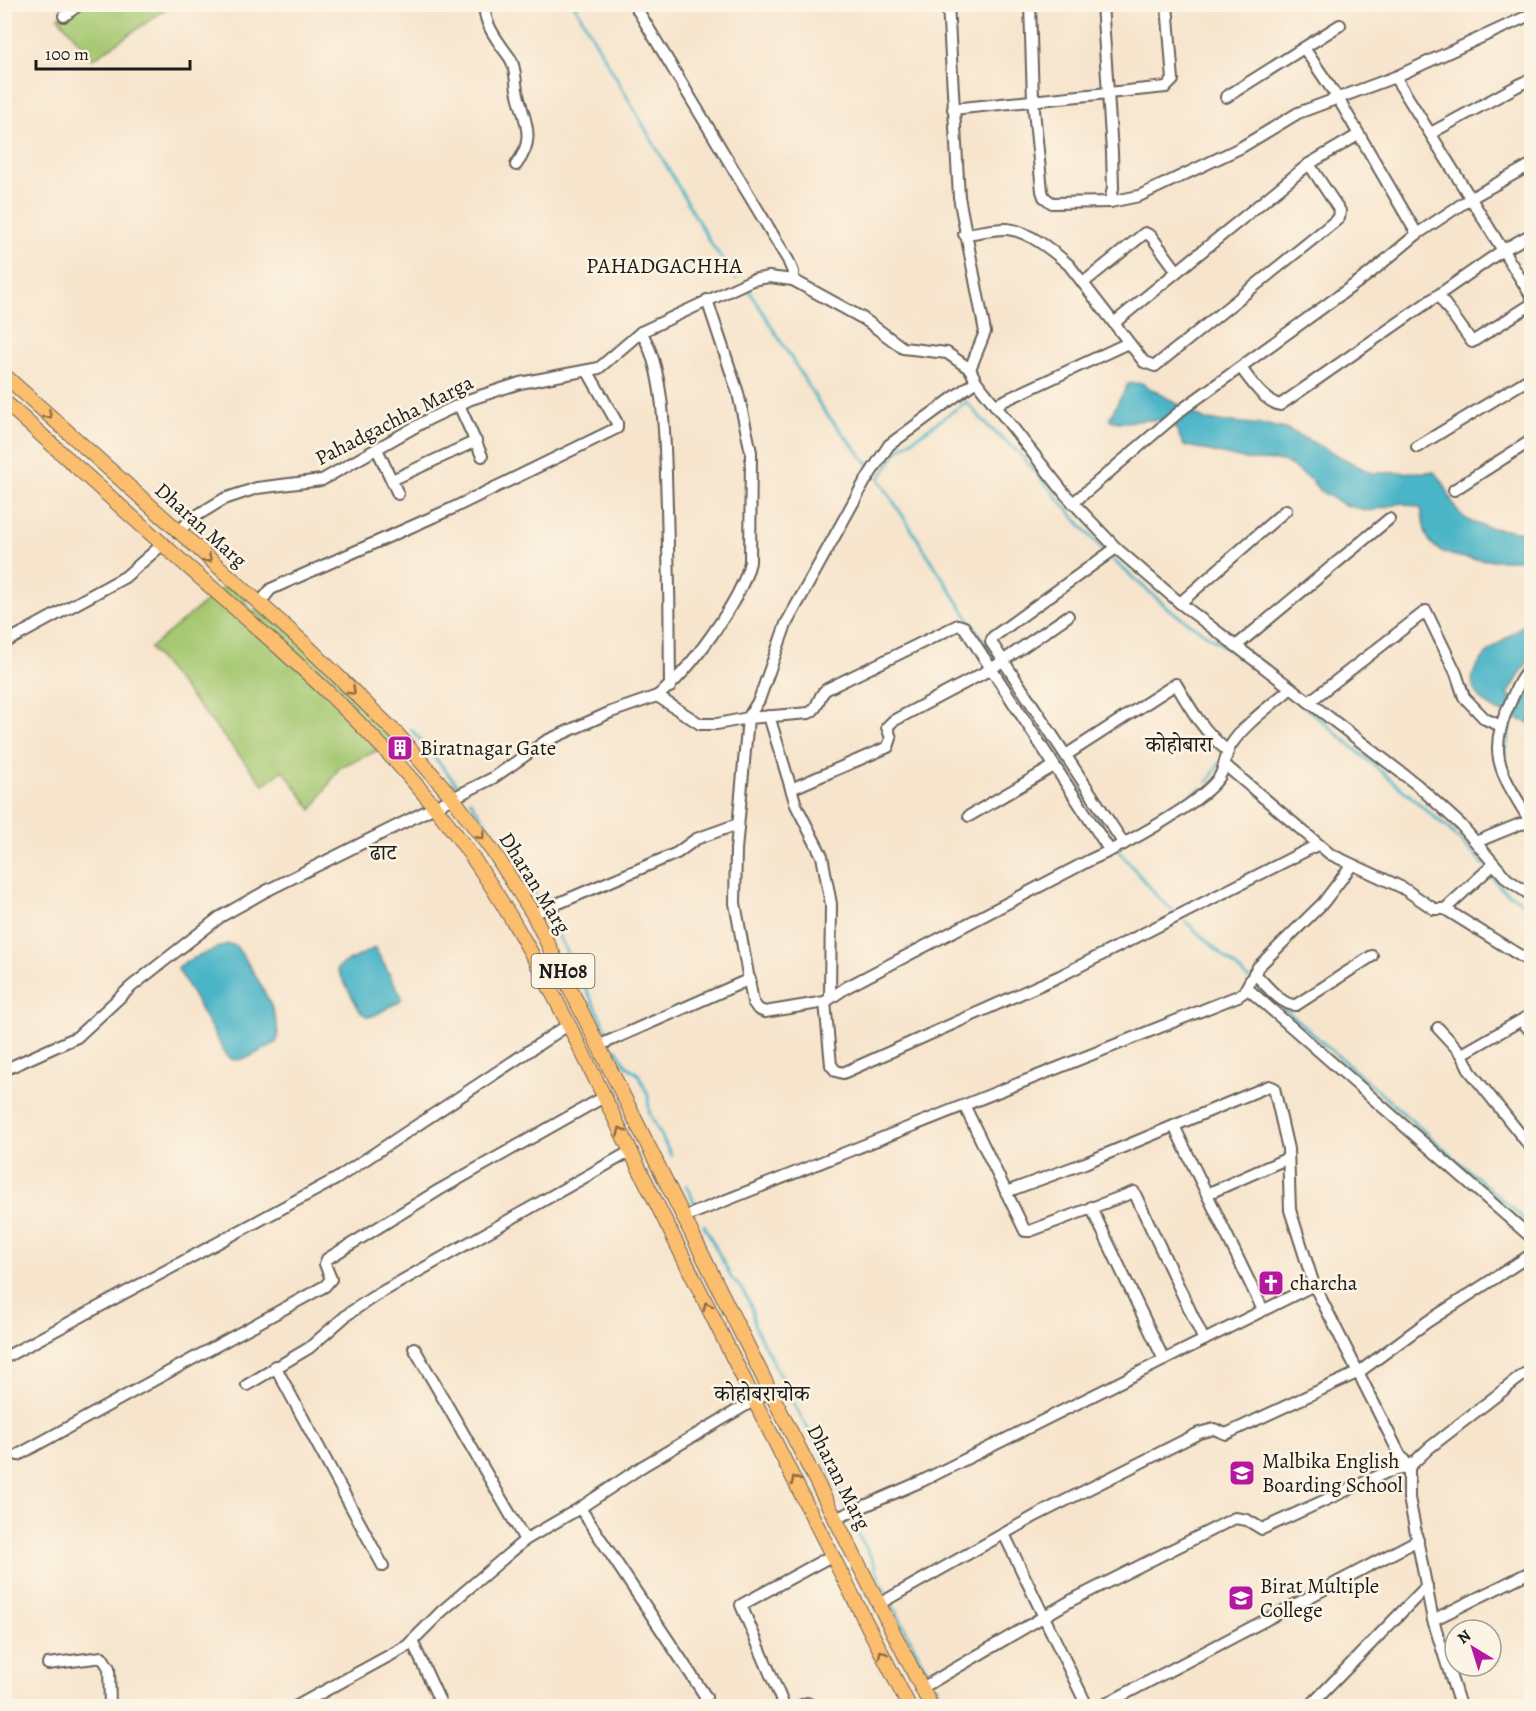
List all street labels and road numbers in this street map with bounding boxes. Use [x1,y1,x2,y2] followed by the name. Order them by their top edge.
[310,368,478,472] street label: Pahadgachha Marga
[149,476,253,574] street label: Dharan Marg
[493,827,578,940] street label: Dharan Marg
[532,954,594,988] road number: NH08
[800,1419,878,1535] street label: Dharan Marg

